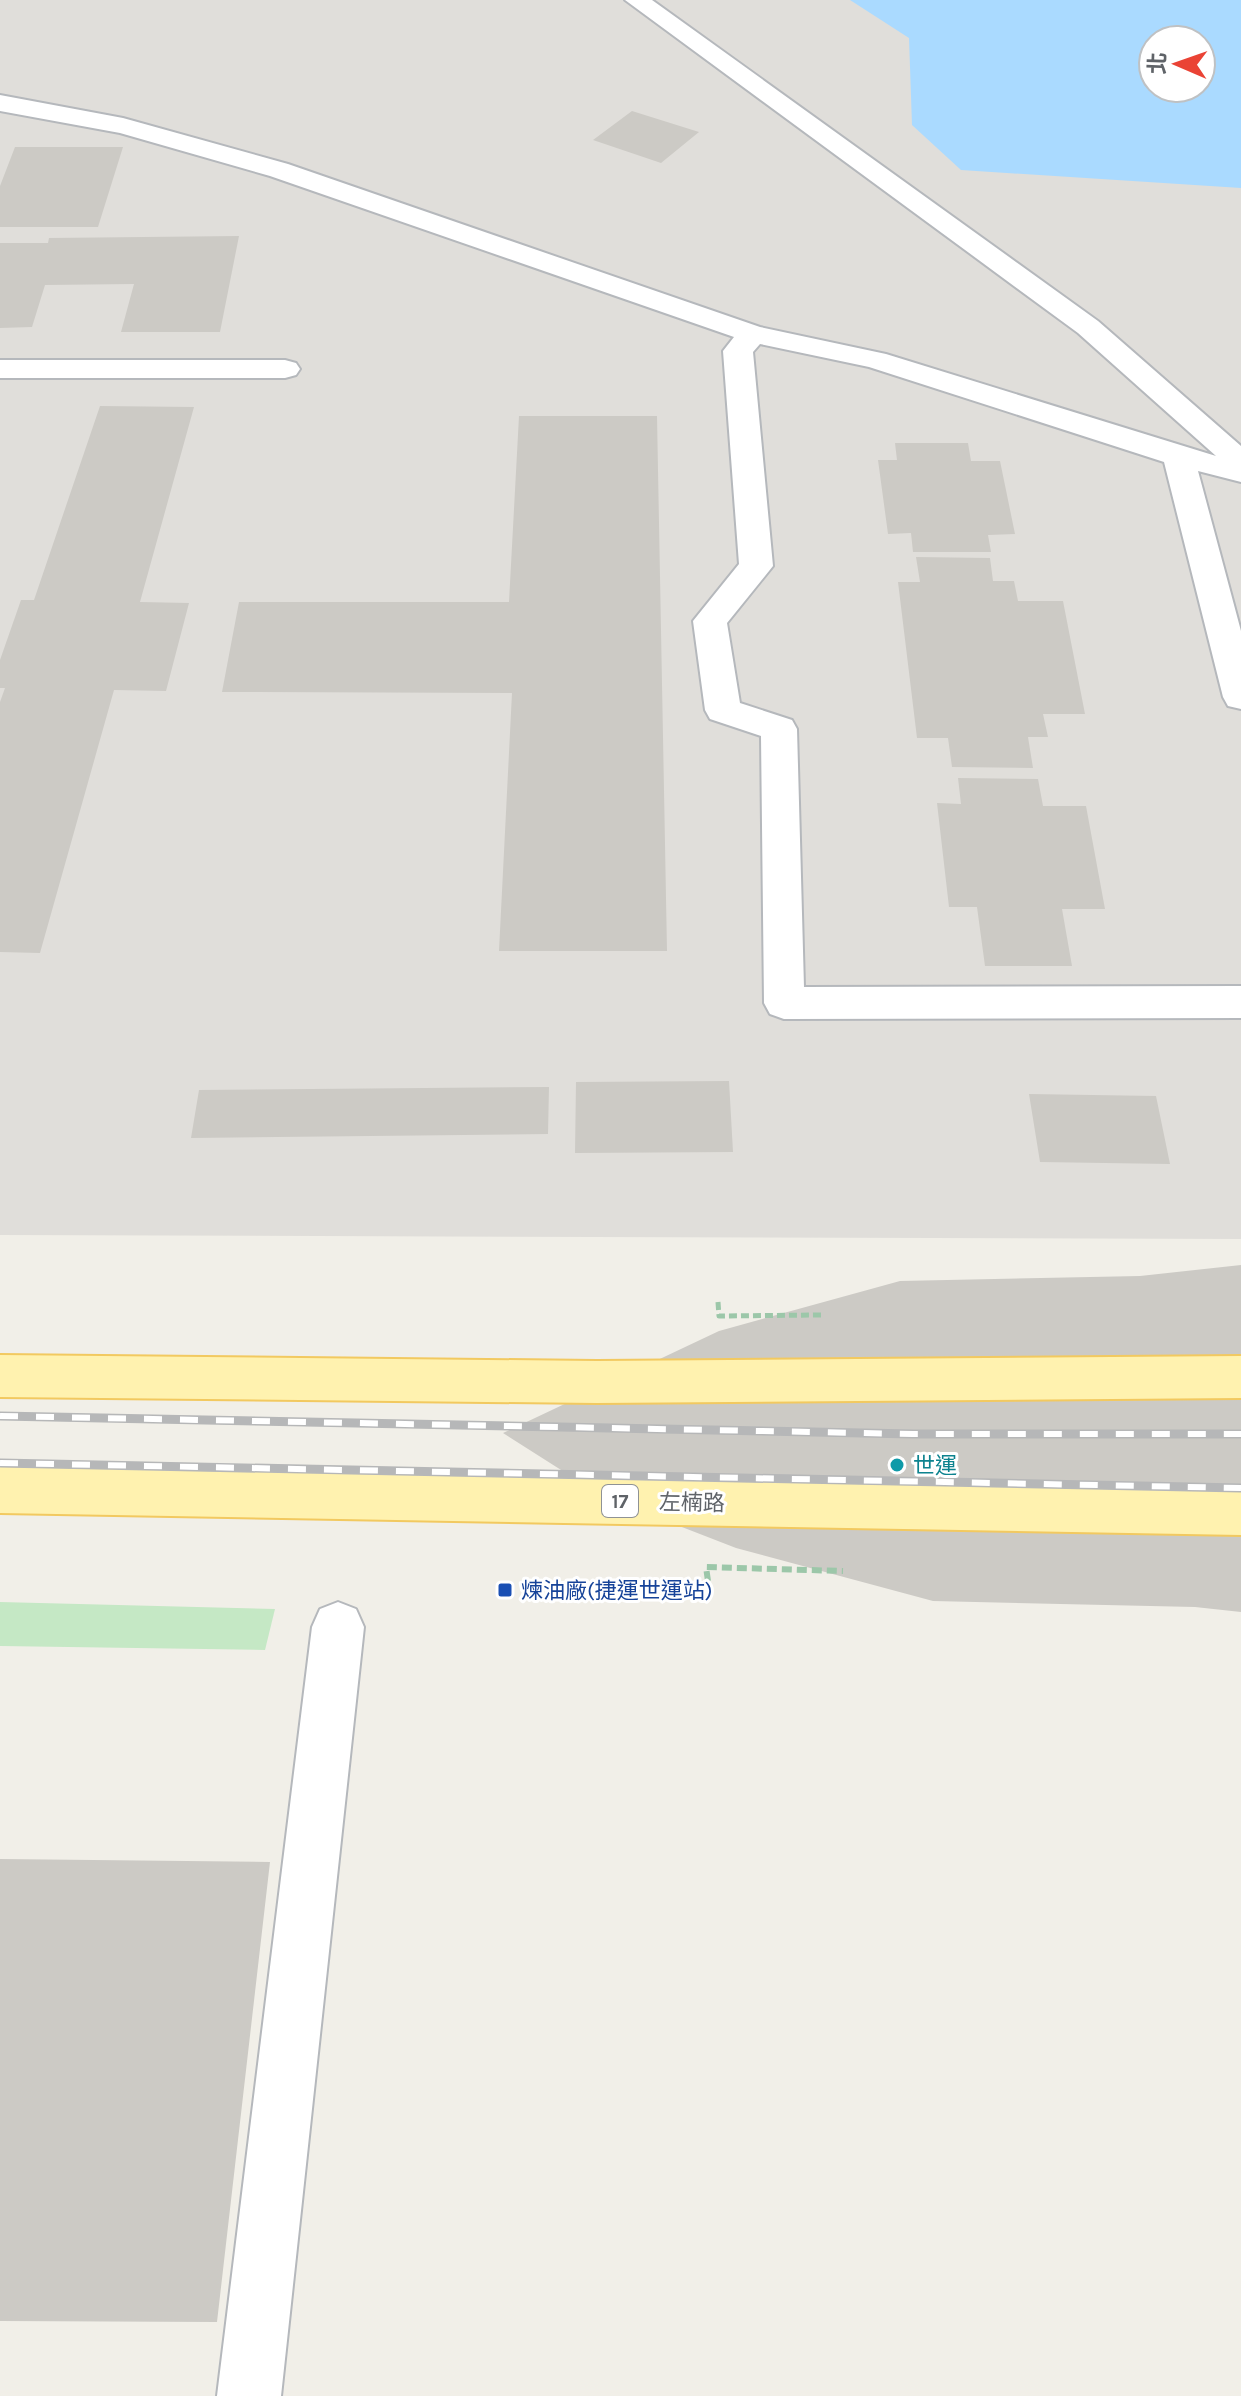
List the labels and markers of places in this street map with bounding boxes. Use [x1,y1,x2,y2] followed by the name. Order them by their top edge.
[913,1453,957,1479] place label: 世運
[888,1456,906,1474] marker: 世運
[521,1578,713,1604] place label: 煉油廠(捷運世運站)
[496,1581,514,1599] marker: 煉油廠(捷運世運站)

